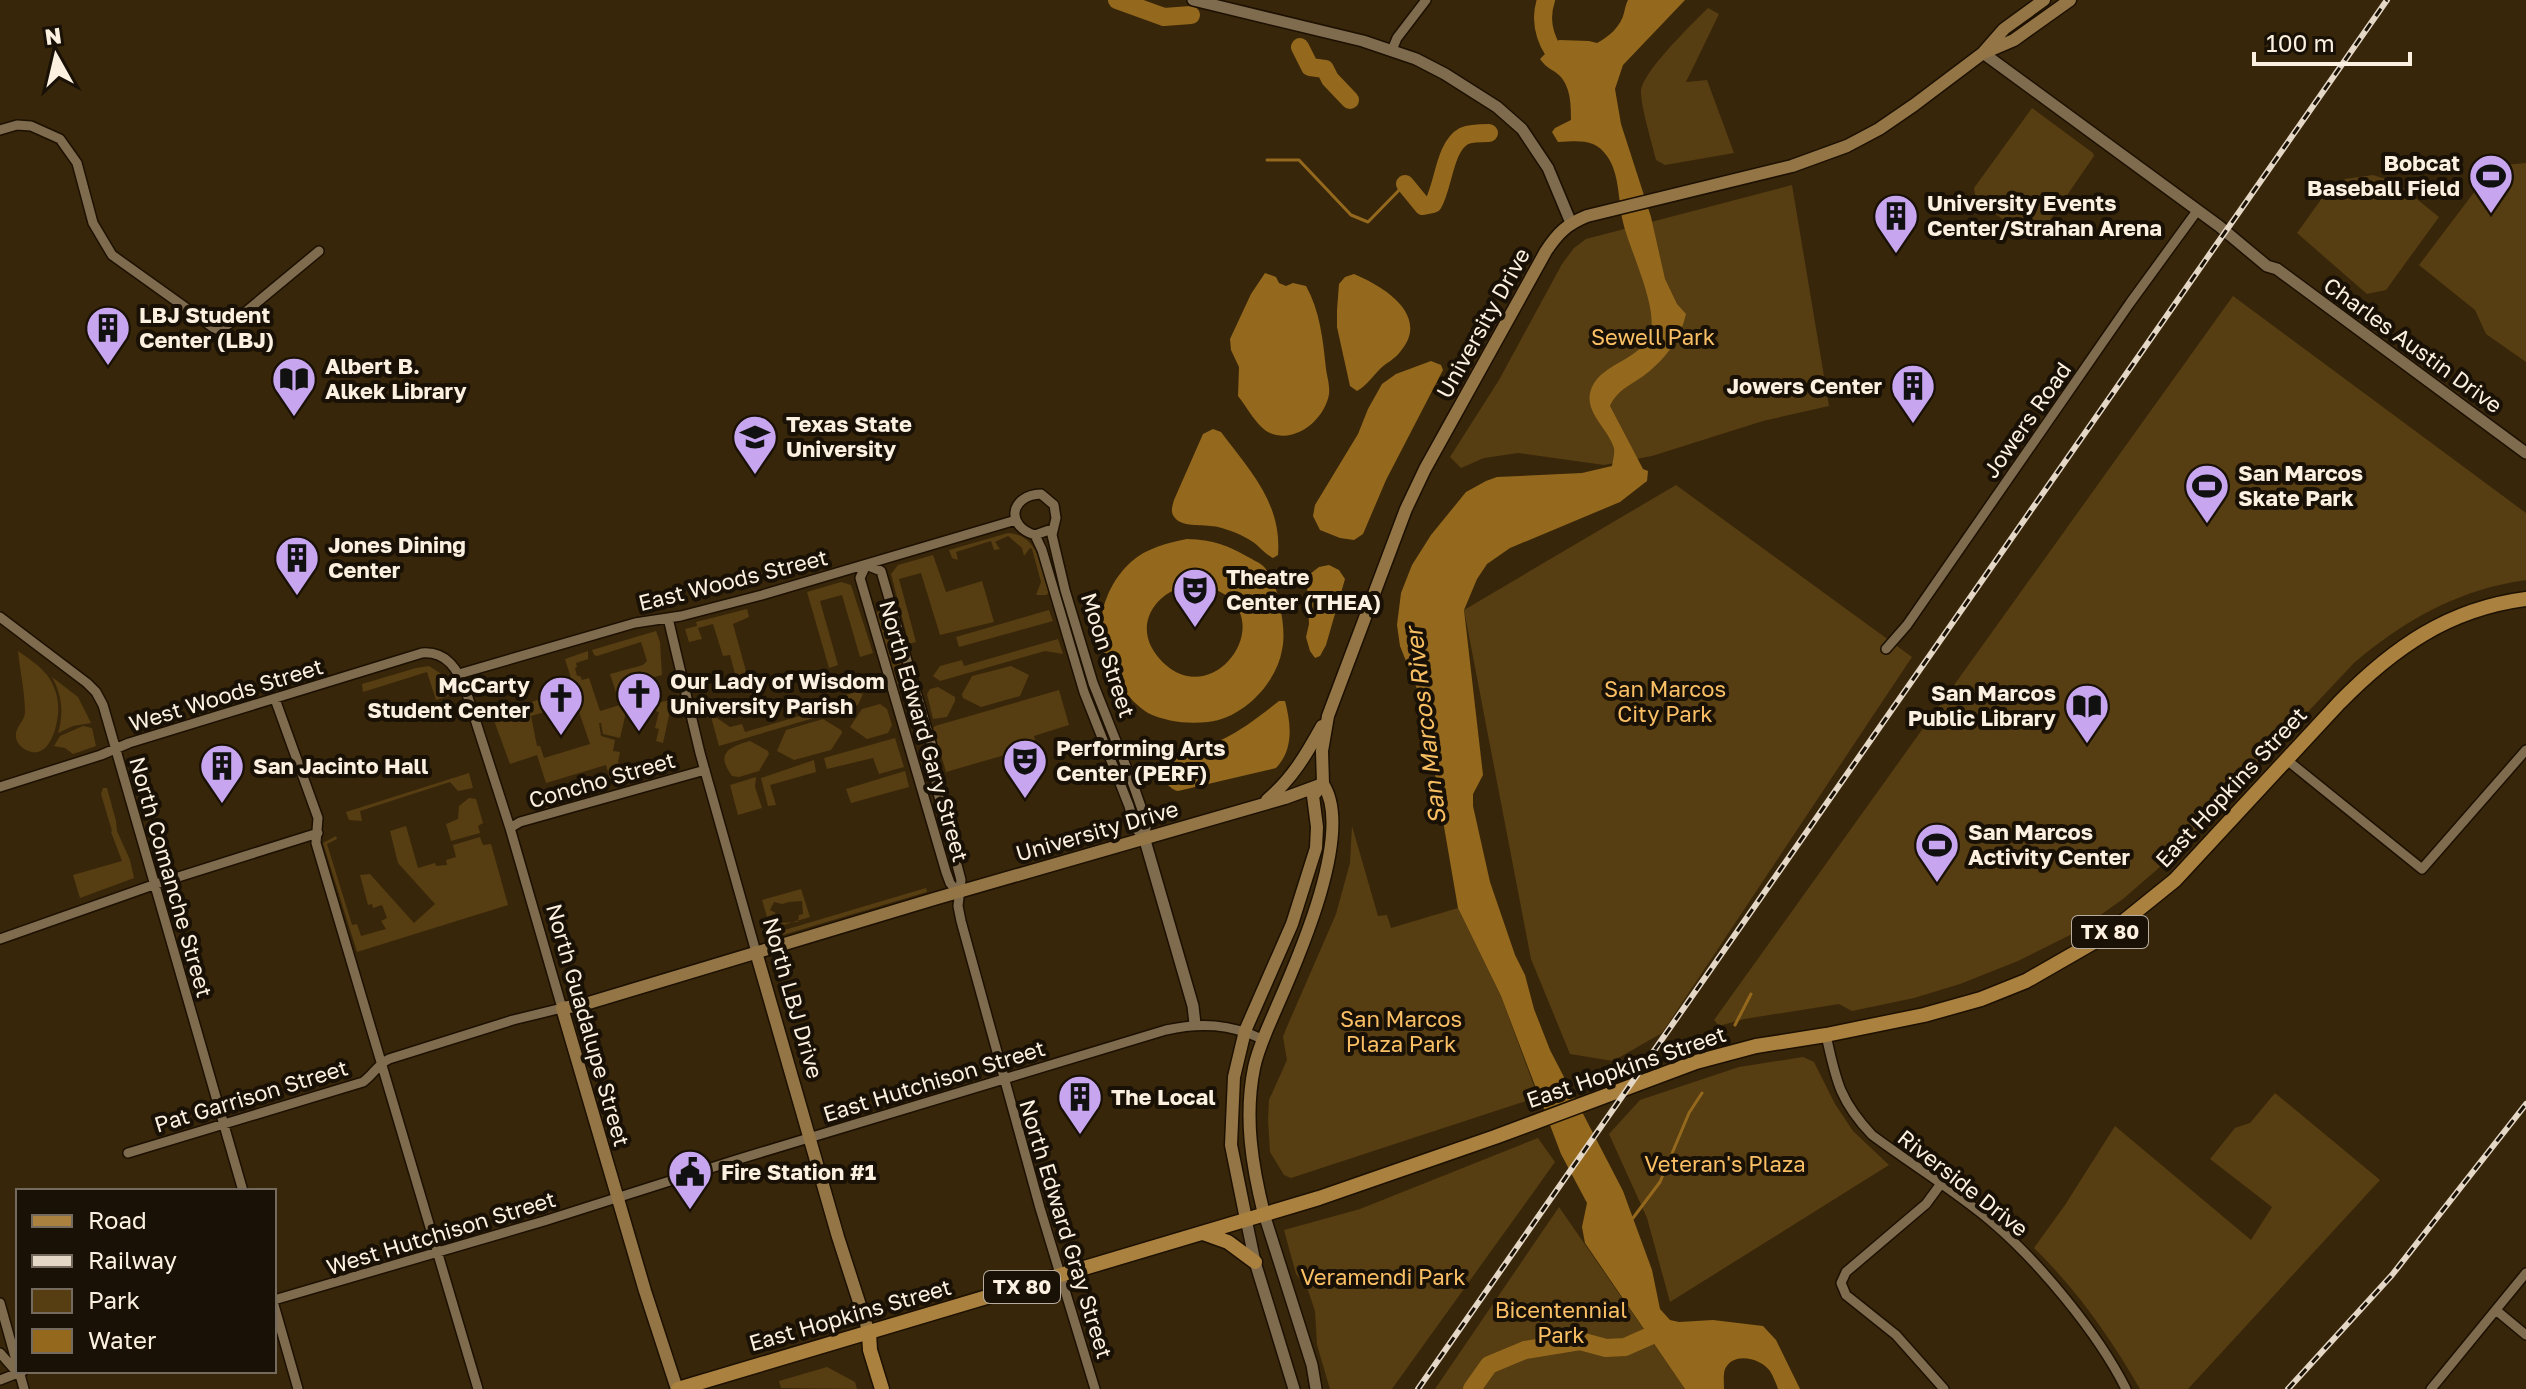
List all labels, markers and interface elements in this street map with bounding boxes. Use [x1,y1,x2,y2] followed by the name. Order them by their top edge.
[16,16,96,96] north arrow
[2254,16,2410,66] scale bar
[43,21,63,50] text: N
[2266,28,2335,57] text: 100 m
[2307,149,2460,201] place label: Bobcat Baseball Field
[2467,152,2515,215] sports icon: Bobcat Baseball Field
[1927,189,2162,241] place label: University Events Center/Strahan Arena
[1872,192,1920,255] building icon: University Events Center/Strahan Arena
[1430,243,1535,403] street label: University Drive
[2319,271,2508,418] street label: Charles Austin Drive
[139,301,274,353] place label: LBJ Student Center (LBJ)
[84,304,132,367] building icon: LBJ Student Center (LBJ)
[1591,323,1715,350] park label: Sewell Park
[325,352,467,404] place label: Albert B. Alkek Library
[270,355,318,418] library icon: Albert B. Alkek Library
[1977,357,2076,483] street label: Jowers Road
[1889,362,1937,425] building icon: Jowers Center
[1727,372,1882,399] place label: Jowers Center
[786,410,912,462] place label: Texas State University
[731,413,779,476] school or university icon: Texas State University
[2238,459,2363,511] place label: San Marcos Skate Park
[2183,462,2231,525] sports icon: San Marcos Skate Park
[328,531,466,583] place label: Jones Dining Center
[273,534,321,597] building icon: Jones Dining Center
[635,543,830,616] street label: East Woods Street
[1226,563,1381,615] place label: Theatre Center (THEA)
[1171,566,1219,629] theatre icon: Theatre Center (THEA)
[1076,589,1141,721] street label: Moon Street
[874,597,975,865] street label: North Edward Gary Street
[1398,622,1451,826] water label: San Marcos River
[126,652,326,737] street label: West Woods Street
[670,667,885,719] place label: Our Lady of Wisdom University Parish
[615,670,663,733] church icon: Our Lady of Wisdom University Parish
[367,671,530,723] place label: McCarty Student Center
[537,674,585,737] church icon: McCarty Student Center
[1604,675,1726,727] park label: San Marcos City Park
[1908,679,2056,731] place label: San Marcos Public Library
[2063,682,2111,745] library icon: San Marcos Public Library
[2149,701,2312,872] street label: East Hopkins Street
[1056,734,1226,786] place label: Performing Arts Center (PERF)
[1001,737,1049,800] theatre icon: Performing Arts Center (PERF)
[198,742,246,805] building icon: San Jacinto Hall
[526,746,678,813] street label: Concho Street
[253,752,428,779] place label: San Jacinto Hall
[124,753,219,1000] street label: North Comanche Street
[1012,794,1181,867] street label: University Drive
[1968,818,2131,870] place label: San Marcos Activity Center
[1913,821,1961,884] sports icon: San Marcos Activity Center
[541,900,636,1149] street label: North Guadalupe Street
[758,914,829,1082] street label: North LBJ Drive
[2072,916,2148,948] road number: TX 80
[1340,1005,1462,1057] park label: San Marcos Plaza Park
[1523,1020,1729,1113] street label: East Hopkins Street
[820,1034,1048,1127] street label: East Hutchison Street
[151,1053,351,1138] street label: Pat Garrison Street
[1056,1073,1104,1136] building icon: The Local
[1111,1083,1216,1110] place label: The Local
[1014,1096,1119,1362] street label: North Edward Gray Street
[1893,1123,2034,1242] street label: Riverside Drive
[666,1148,714,1211] public building icon: Fire Station #1
[1644,1150,1806,1177] park label: Veteran's Plaza
[721,1158,876,1185] place label: Fire Station #1
[323,1185,559,1280] street label: West Hutchison Street
[16,1189,276,1373] legend
[88,1205,147,1234] text: Road
[88,1245,177,1274] text: Railway
[1300,1263,1466,1290] park label: Veramendi Park
[984,1271,1060,1303] road number: TX 80
[746,1273,954,1356] street label: East Hopkins Street
[88,1285,140,1314] text: Park
[1495,1296,1627,1348] park label: Bicentennial Park
[88,1325,156,1354] text: Water

